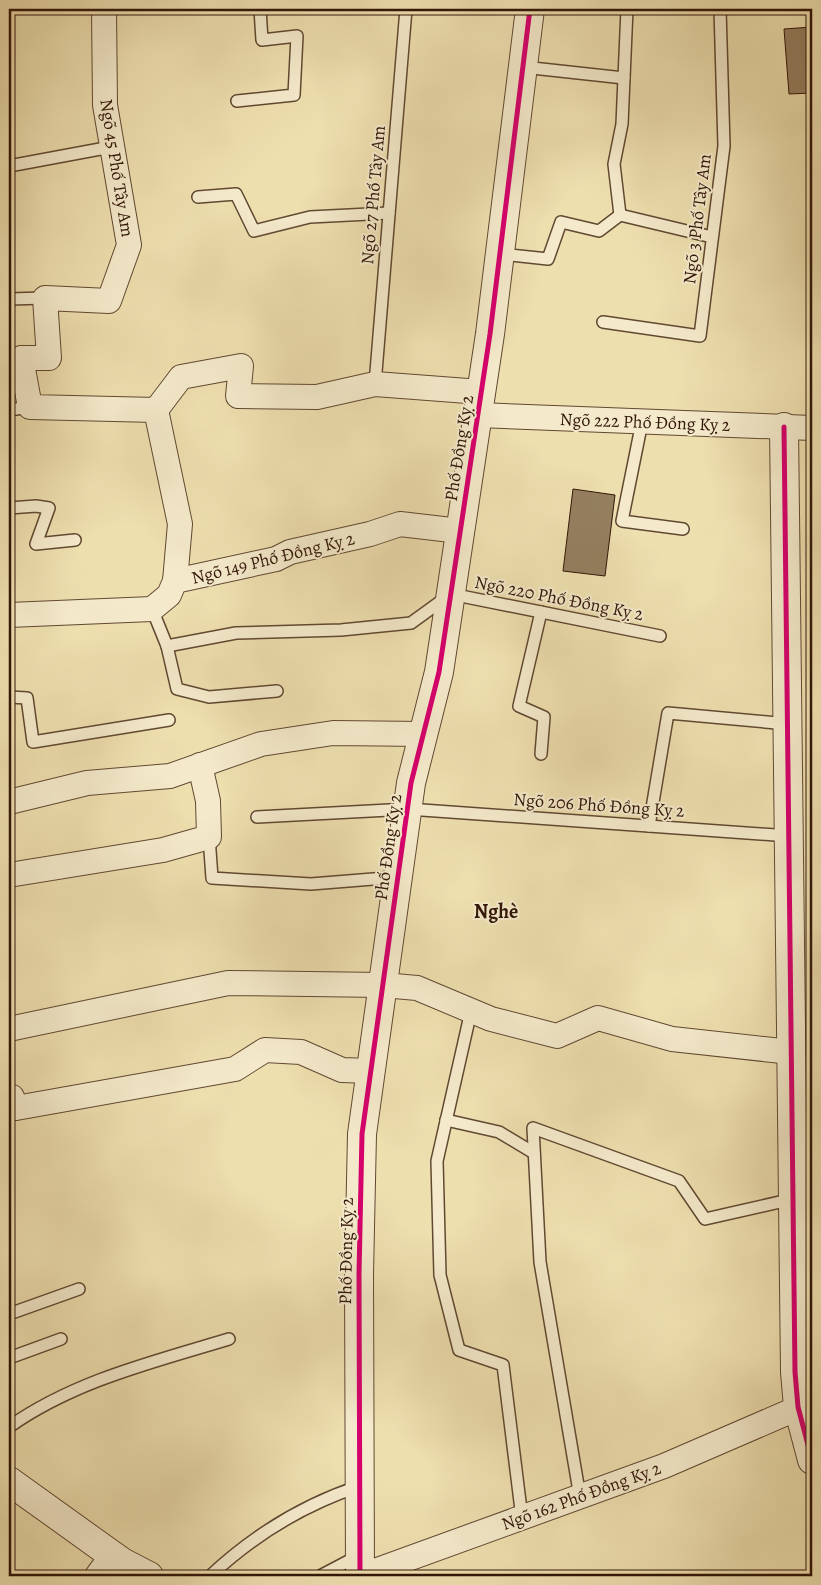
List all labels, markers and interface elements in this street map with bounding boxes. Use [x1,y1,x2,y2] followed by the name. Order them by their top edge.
[94,97,140,239] street label: Ngõ 45 Phố Tây Am
[355,124,391,266] street label: Ngõ 27 Phố Tây Am
[677,153,717,285] street label: Ngõ 3 Phố Tây Am
[439,393,479,503] street label: Phố Đồng Kỵ 2
[559,407,731,437] street label: Ngõ 222 Phố Đồng Kỵ 2
[189,526,358,590] street label: Ngõ 149 Phố Đồng Kỵ 2
[472,570,646,626] street label: Ngõ 220 Phố Đồng Kỵ 2
[513,787,686,823] street label: Ngõ 206 Phố Đồng Kỵ 2
[369,792,407,902] street label: Phố Đồng Kỵ 2
[474,898,518,925] district label: Nghè
[333,1197,359,1305] street label: Phố Đồng Kỵ 2
[498,1456,664,1536] street label: Ngõ 162 Phố Đồng Kỵ 2

